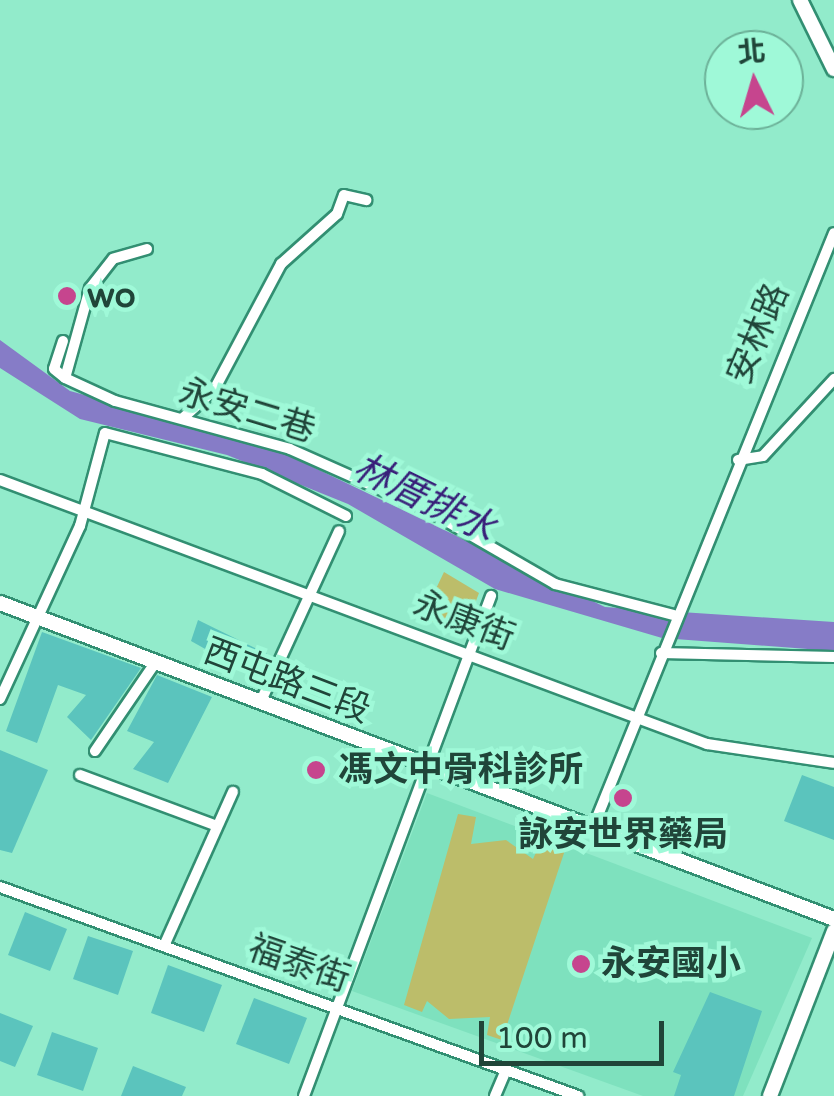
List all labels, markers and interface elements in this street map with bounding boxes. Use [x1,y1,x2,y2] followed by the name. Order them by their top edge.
[704,30,804,130] north arrow
[736,34,767,70] text: 北
[87,275,136,317] place label: wo
[718,277,798,391] street label: 安林路
[56,285,78,307] marker: wo
[174,370,320,452] street label: 永安二巷
[346,445,502,553] water label: 林厝排水
[407,583,521,659] street label: 永康街
[198,630,376,732] street label: 西屯路三段
[338,749,583,791] place label: 馮文中骨科診所
[303,757,329,783] marker: 馮文中骨科診所
[612,787,634,809] marker: 詠安世界藥局
[518,814,728,856] place label: 詠安世界藥局
[243,927,355,1001] street label: 福泰街
[601,943,741,985] place label: 永安國小
[570,953,592,975] marker: 永安國小
[484,1001,669,1063] scale bar
[496,1020,588,1057] text: 100 m

